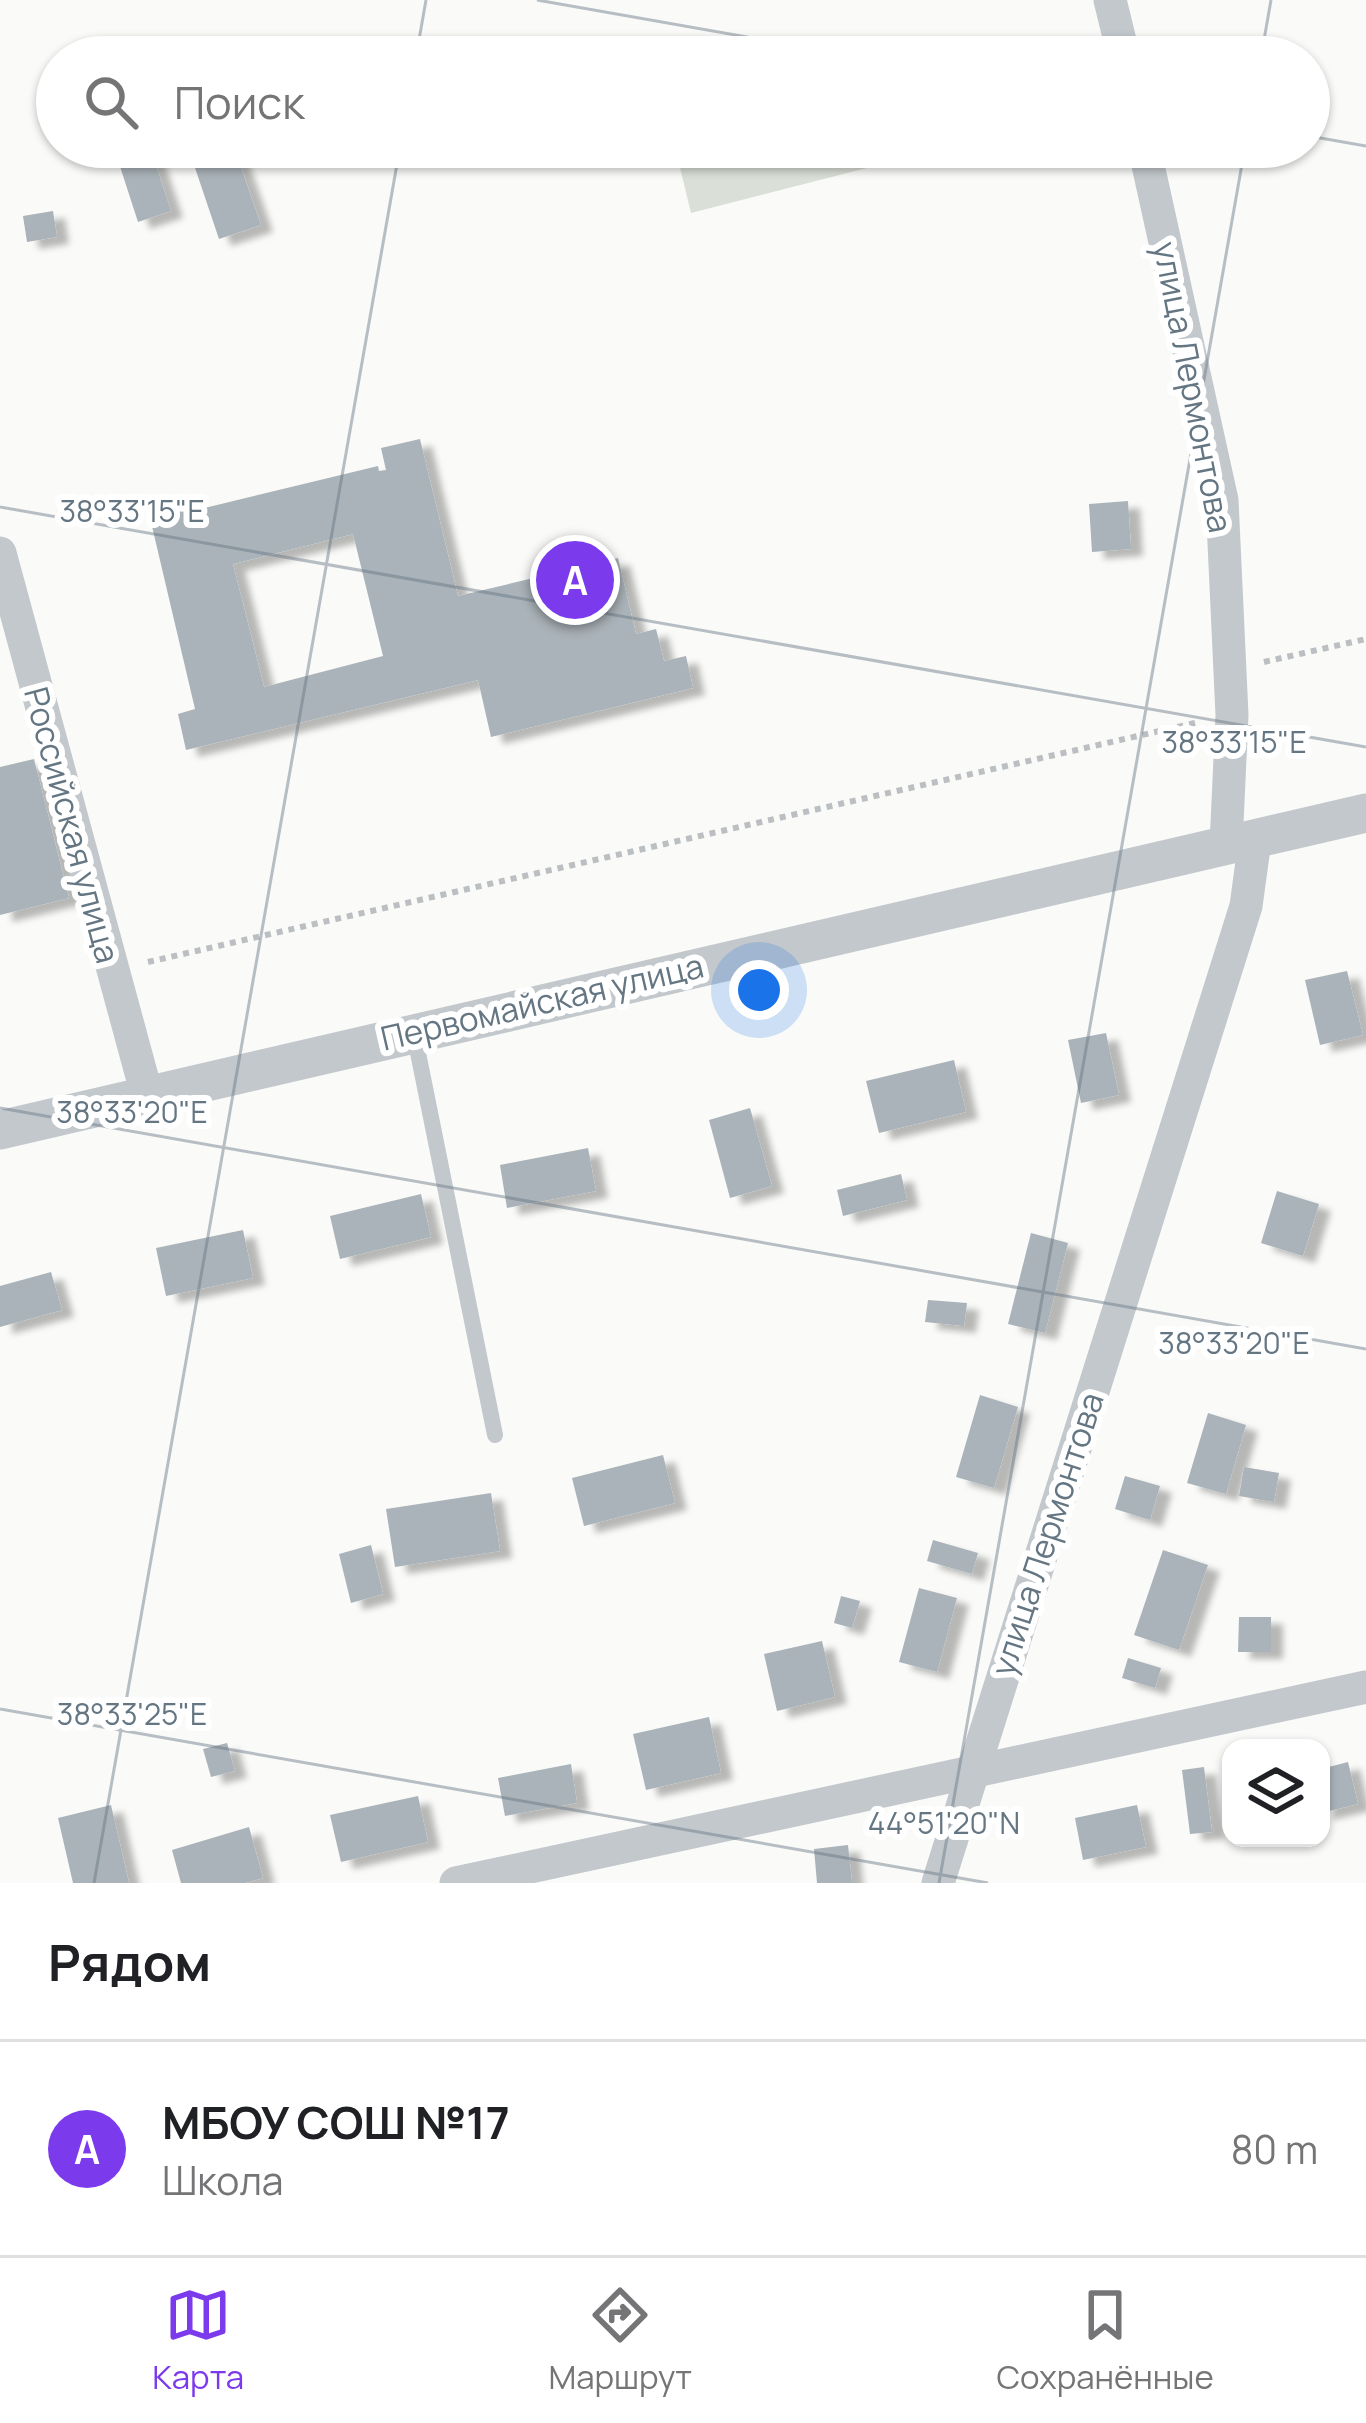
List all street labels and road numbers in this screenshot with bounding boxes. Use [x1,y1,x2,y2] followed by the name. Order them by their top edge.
[1143,238,1244,536] street label: улица Лермонтова
[14,682,131,968] street label: Российская улица
[376,942,708,1061] street label: Первомайская улица
[979,1386,1114,1681] street label: улица Лермонтова

